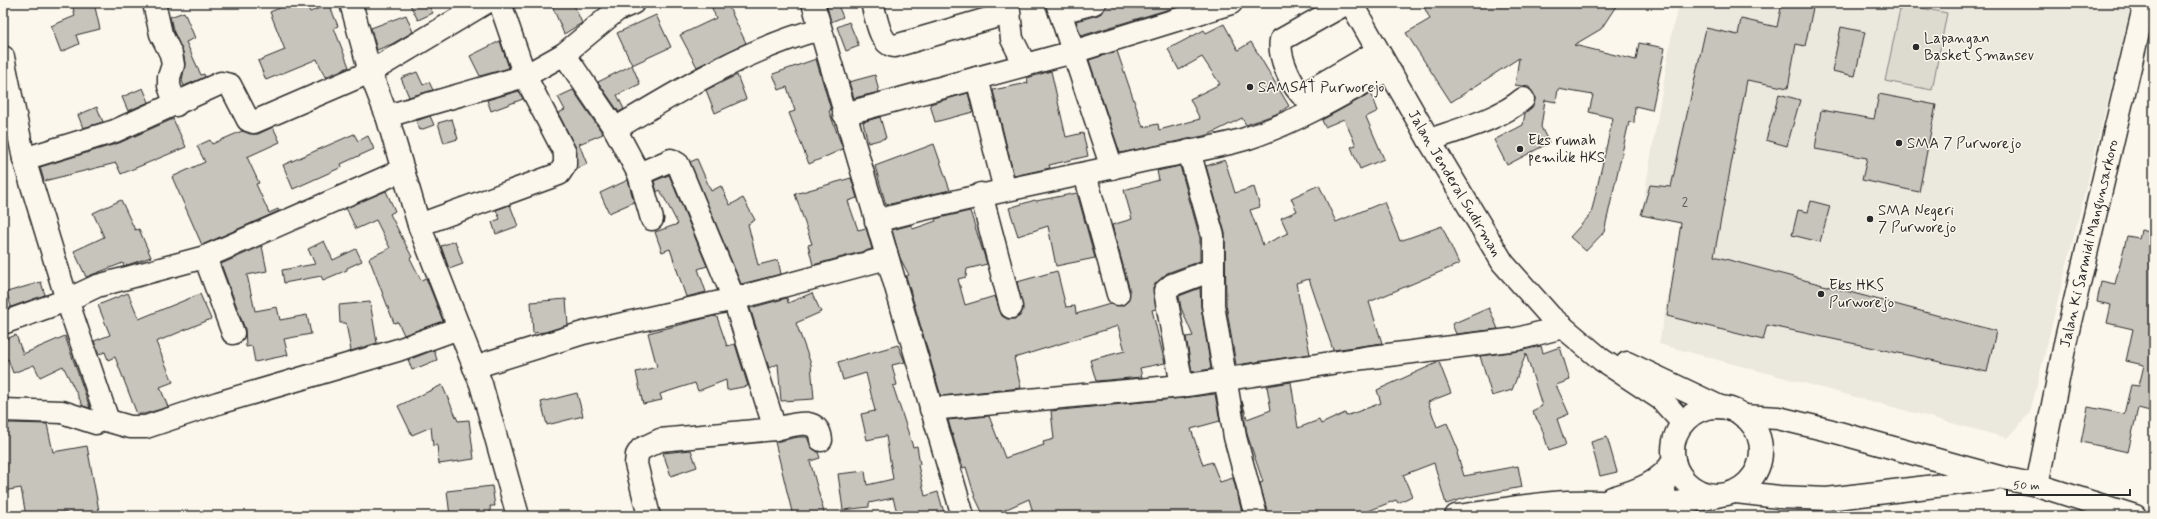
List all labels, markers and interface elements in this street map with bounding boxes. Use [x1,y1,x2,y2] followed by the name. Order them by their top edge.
[1924,29,2034,66] place label: Lapangan Basket Smansev
[1911,42,1921,52] marker: Lapangan Basket Smansev
[1258,78,1384,98] place label: SAMSAT Purworejo
[1245,82,1255,92] marker: SAMSAT Purworejo
[1403,106,1506,261] street label: Jalan Jenderal Sudirman
[1528,131,1605,168] place label: Eks rumah pemilik HKS
[1907,134,2021,154] place label: SMA 7 Purworejo
[1894,138,1904,148] marker: SMA 7 Purworejo
[2056,138,2124,350] street label: Jalan Ki Sarmidi Mangunsarkoro
[1515,144,1525,154] marker: Eks rumah pemilik HKS
[1682,194,1689,211] house number: 2
[1878,201,1956,238] place label: SMA Negeri 7 Purworejo
[1865,214,1875,224] marker: SMA Negeri 7 Purworejo
[1829,276,1894,313] place label: Eks HKS Purworejo
[1816,289,1826,299] marker: Eks HKS Purworejo
[2007,471,2130,497] scale bar
[2013,478,2040,494] text: 50 m

